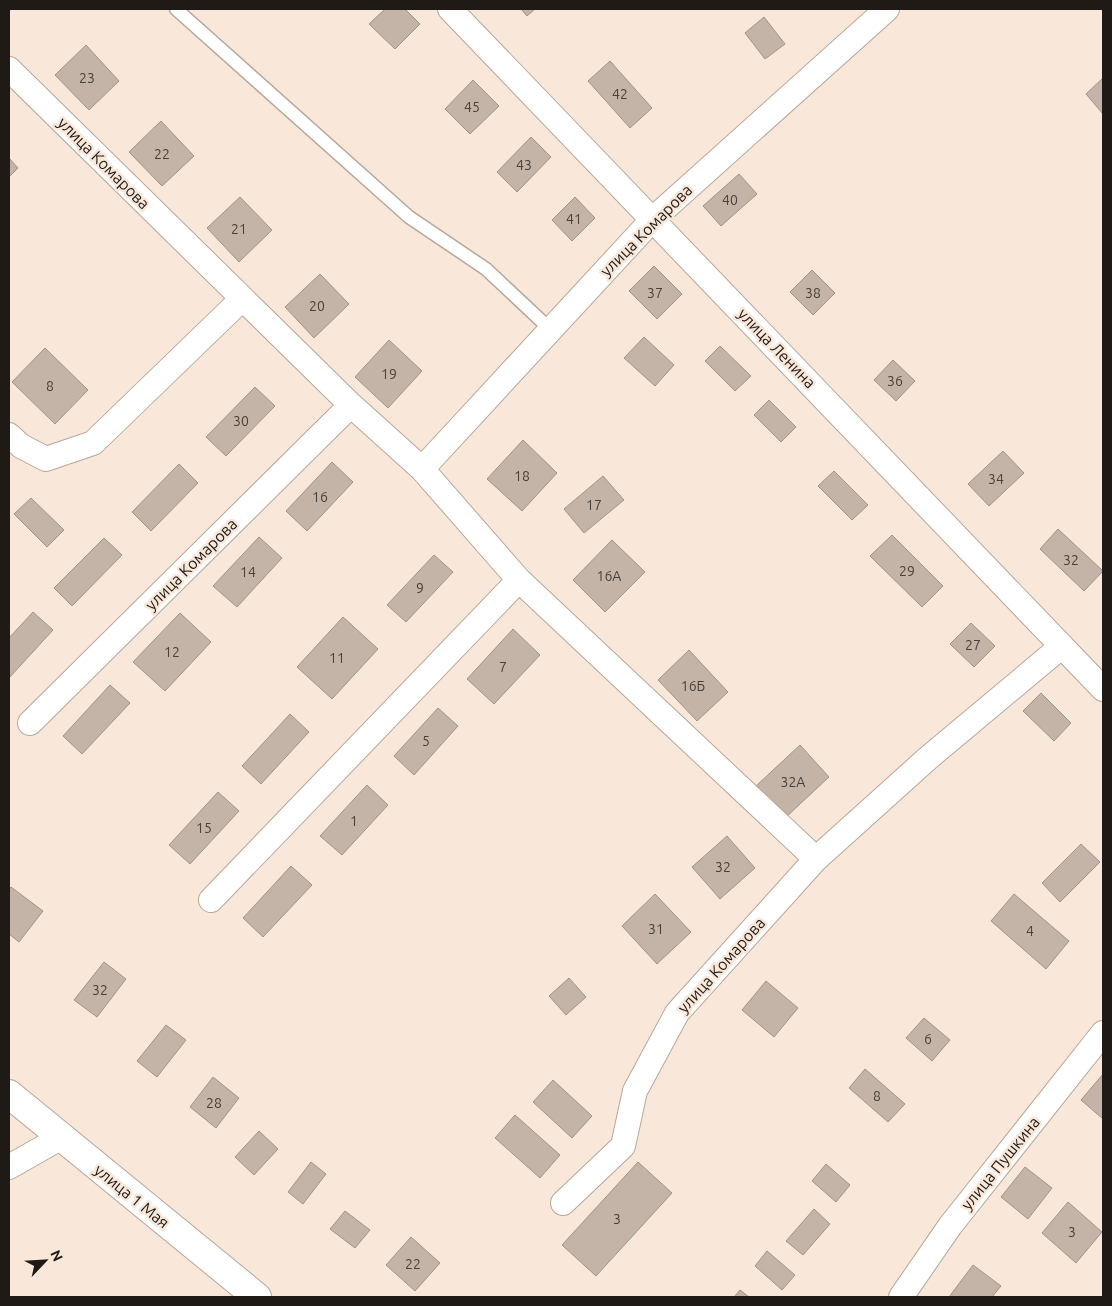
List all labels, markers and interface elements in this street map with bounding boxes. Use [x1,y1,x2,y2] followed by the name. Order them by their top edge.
[79,70,95,86] house number: 23
[612,86,628,102] house number: 42
[464,99,480,115] house number: 45
[54,113,154,213] street label: улица Комарова
[154,146,170,162] house number: 22
[516,157,532,173] house number: 43
[596,180,696,280] street label: улица Комарова
[722,192,738,208] house number: 40
[566,211,582,227] house number: 41
[231,221,247,237] house number: 21
[647,285,663,301] house number: 37
[805,285,821,301] house number: 38
[309,298,325,314] house number: 20
[734,304,820,392] street label: улица Ленина
[381,366,397,382] house number: 19
[887,373,903,389] house number: 36
[46,378,54,394] house number: 8
[233,413,249,429] house number: 30
[514,468,530,484] house number: 18
[988,471,1004,487] house number: 34
[312,489,328,505] house number: 16
[586,497,602,513] house number: 17
[141,514,241,614] street label: улица Комарова
[1063,552,1079,568] house number: 32
[899,563,915,579] house number: 29
[240,564,256,580] house number: 14
[597,568,621,584] house number: 16А
[416,580,424,596] house number: 9
[965,637,981,653] house number: 27
[164,644,180,660] house number: 12
[329,650,345,666] house number: 11
[499,659,507,675] house number: 7
[681,678,705,694] house number: 16Б
[422,733,430,749] house number: 5
[781,774,805,790] house number: 32А
[350,813,358,829] house number: 1
[196,820,212,836] house number: 15
[715,859,731,875] house number: 32
[673,914,769,1016] street label: улица Комарова
[648,921,664,937] house number: 31
[1026,923,1034,939] house number: 4
[92,982,108,998] house number: 32
[924,1031,932,1047] house number: 6
[873,1088,881,1104] house number: 8
[206,1095,222,1111] house number: 28
[957,1113,1043,1213] street label: улица Пушкина
[91,1160,173,1232] street label: улица 1 Мая
[613,1211,621,1227] house number: 3
[1068,1224,1076,1240] house number: 3
[20,1236,70,1286] north arrow
[47,1247,66,1264] text: N
[405,1256,421,1272] house number: 22

